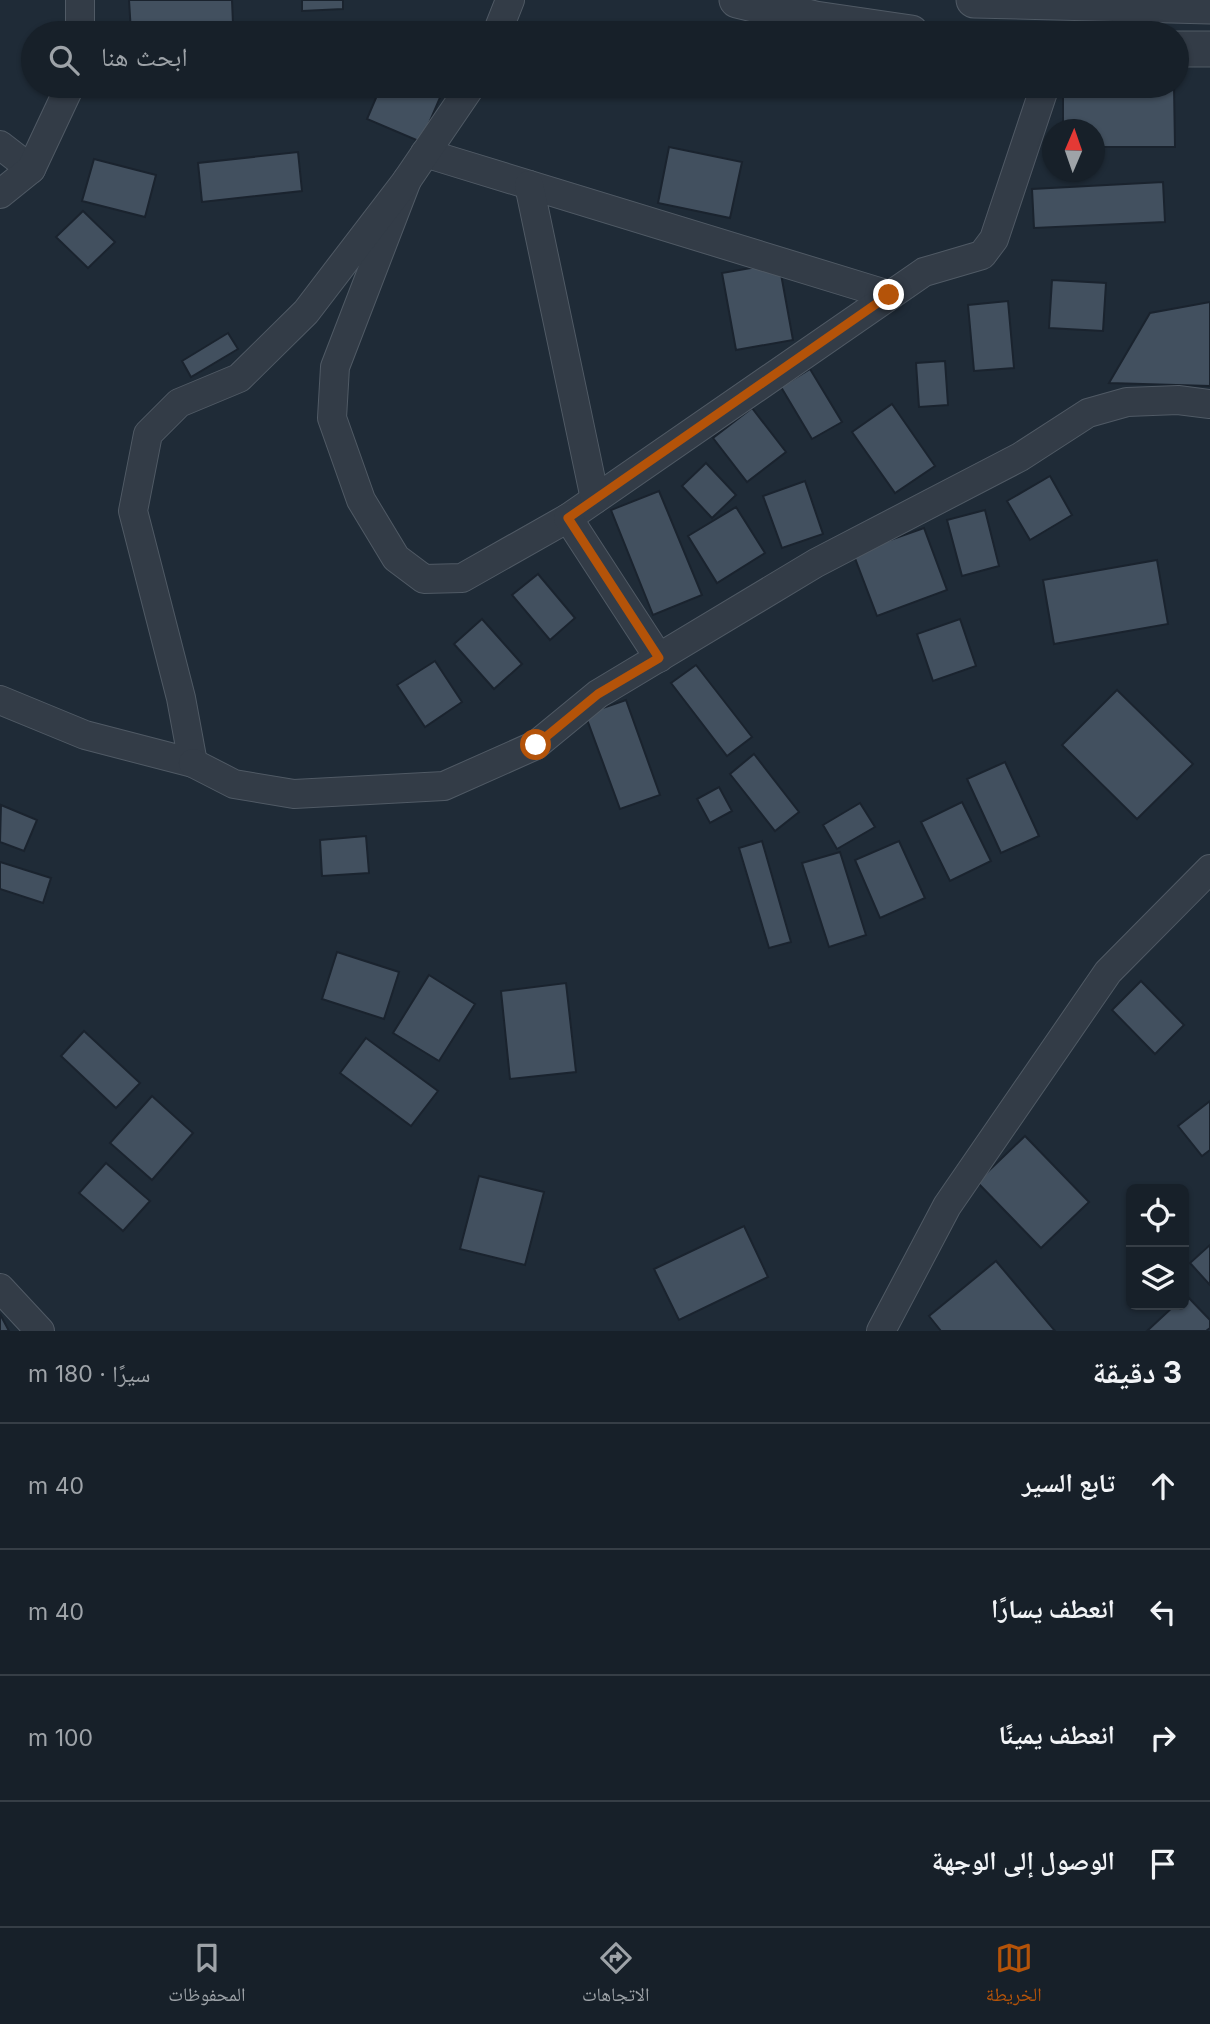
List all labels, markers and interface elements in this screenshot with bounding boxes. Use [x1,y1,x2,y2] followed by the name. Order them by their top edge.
[21,21,1189,98] search box
[45,41,83,79] icon: search
[101,41,188,72] text: ابحث هنا
[1042,119,1105,182] north arrow
[873,279,904,310] route end
[520,729,551,760] route start
[1126,1184,1189,1310] map controls
[1126,1184,1189,1247] button: locate
[1126,1247,1189,1310] button: layers
[1093,1354,1182,1390] text: 3 دقيقة
[28,1360,150,1388] text: سيرًا · 180 m
[1022,1467,1115,1498] text: تابع السير
[1144,1467,1182,1505] icon: ahead
[28,1472,84,1500] text: 40 m
[991,1593,1115,1624] text: انعطف يسارًا
[1144,1593,1182,1631] icon: left
[28,1598,84,1626] text: 40 m
[999,1719,1115,1750] text: انعطف يمينًا
[1144,1719,1182,1757] icon: right
[28,1724,93,1752] text: 100 m
[932,1845,1115,1876] text: الوصول إلى الوجهة
[1144,1845,1182,1883] icon: arrive
[168,1939,246,2013] tab: المحفوظات
[582,1939,649,2013] tab: الاتجاهات
[986,1939,1042,2013] tab: الخريطة

